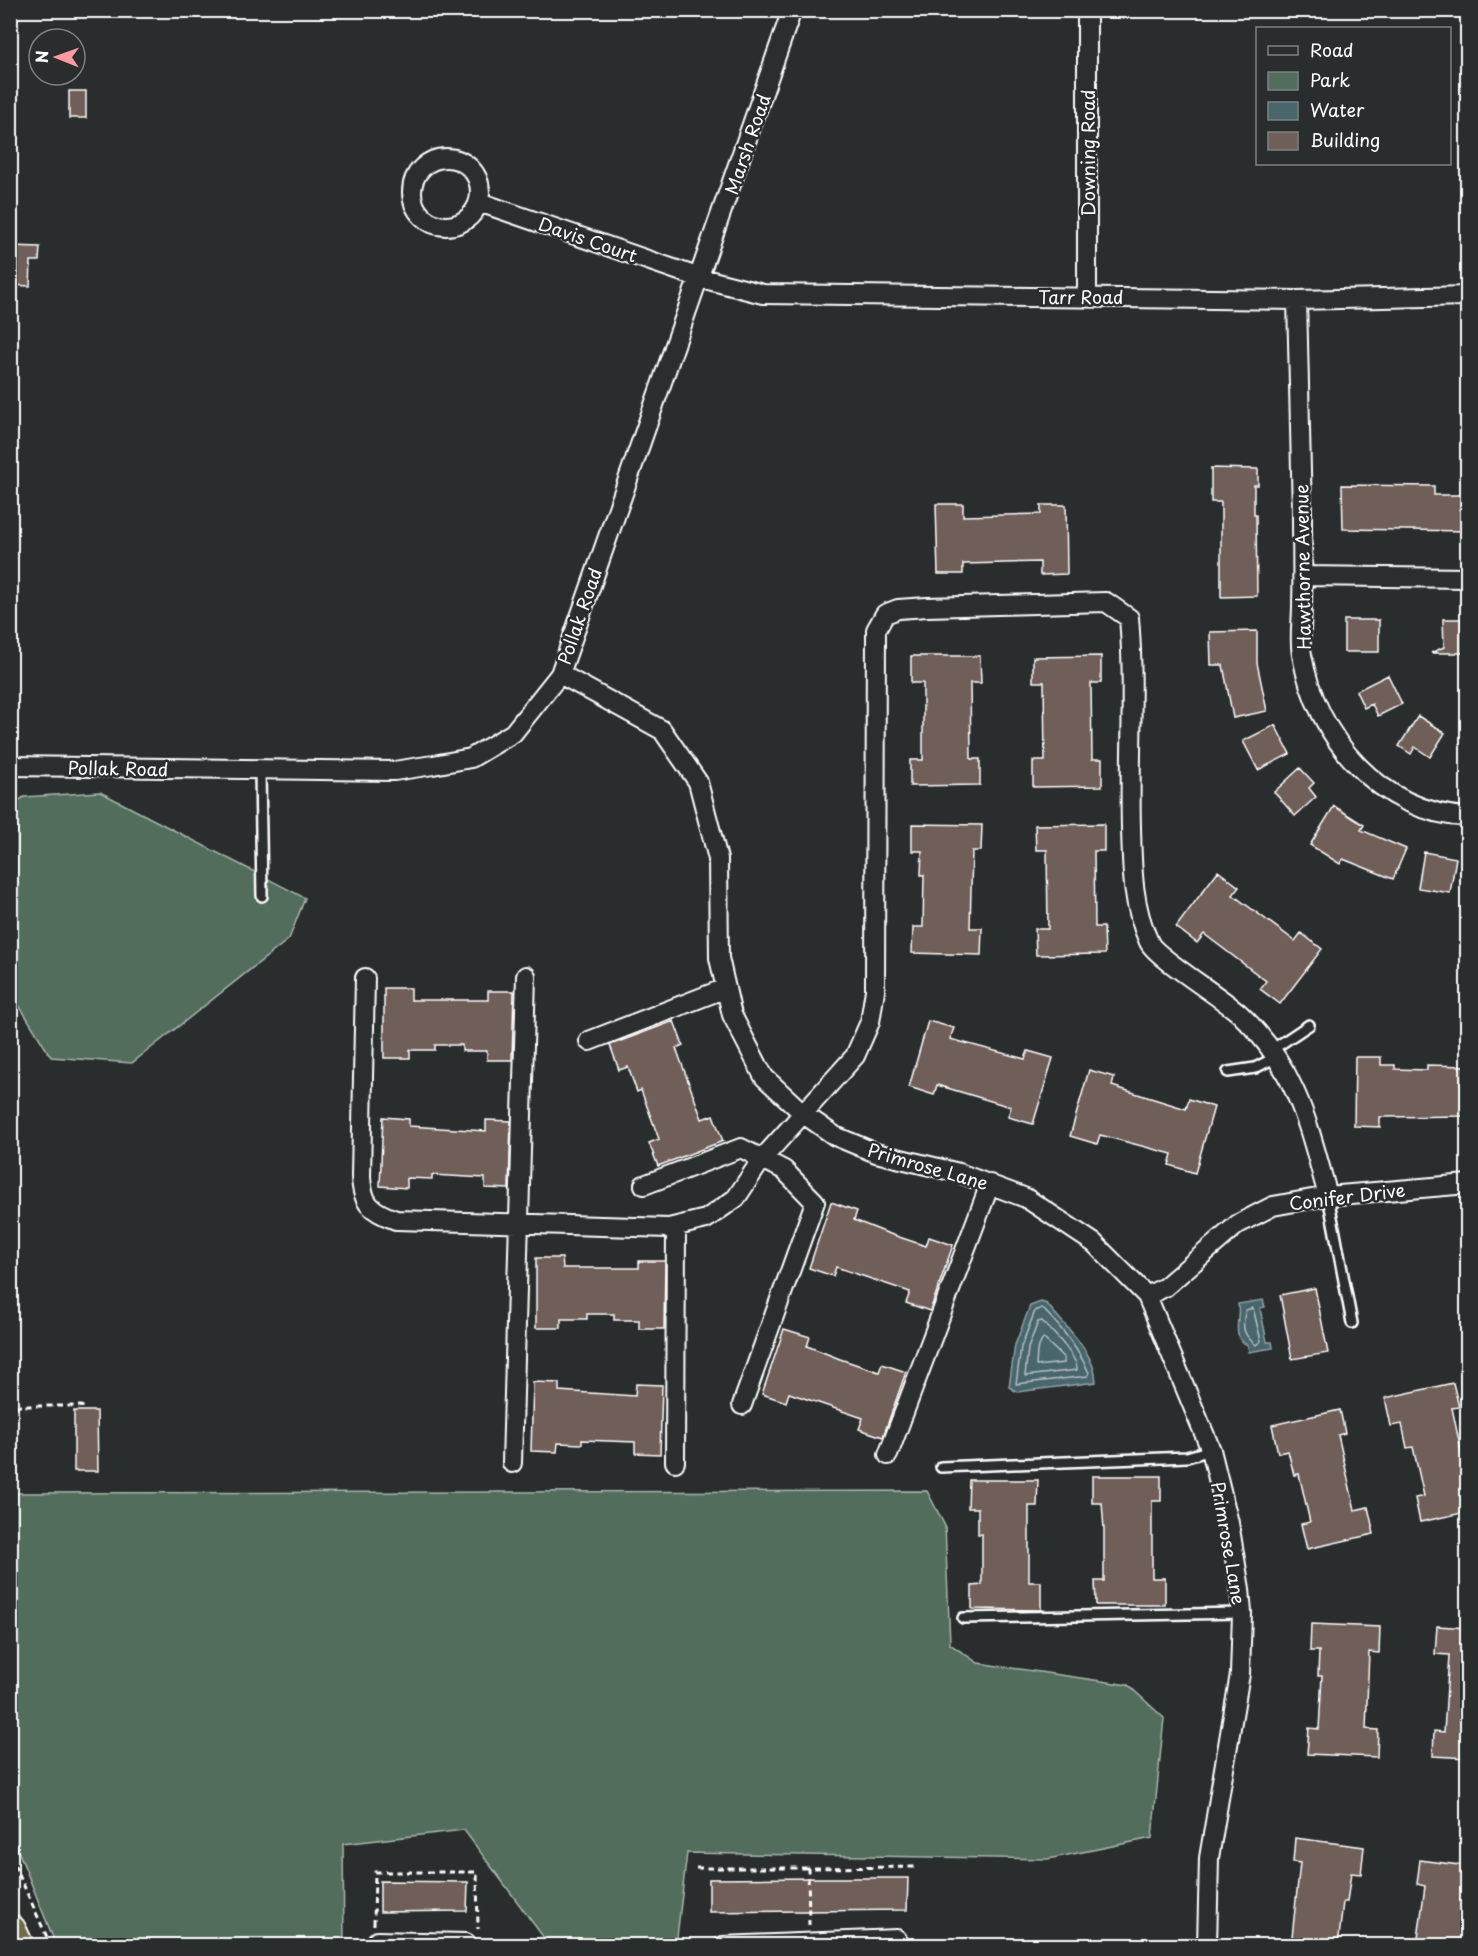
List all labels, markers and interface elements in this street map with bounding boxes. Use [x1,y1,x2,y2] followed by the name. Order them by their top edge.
[27,27,87,87] north arrow
[1256,27,1451,165] legend
[1310,36,1354,63] text: Road
[29,50,53,63] text: N
[1310,66,1350,93] text: Park
[1074,89,1101,217] street label: Downing Road
[717,90,777,198] street label: Marsh Road
[1310,96,1365,123] text: Water
[1310,126,1380,153] text: Building
[535,210,641,268] street label: Davis Court
[1038,283,1124,310] street label: Tarr Road
[1287,484,1317,650] street label: Hawthorne Avenue
[550,564,608,668] street label: Pollak Road
[67,754,169,782] street label: Pollak Road
[864,1136,992,1196] street label: Primrose Lane
[1287,1175,1407,1217] street label: Conifer Drive
[1205,1479,1253,1607] street label: Primrose Lane

